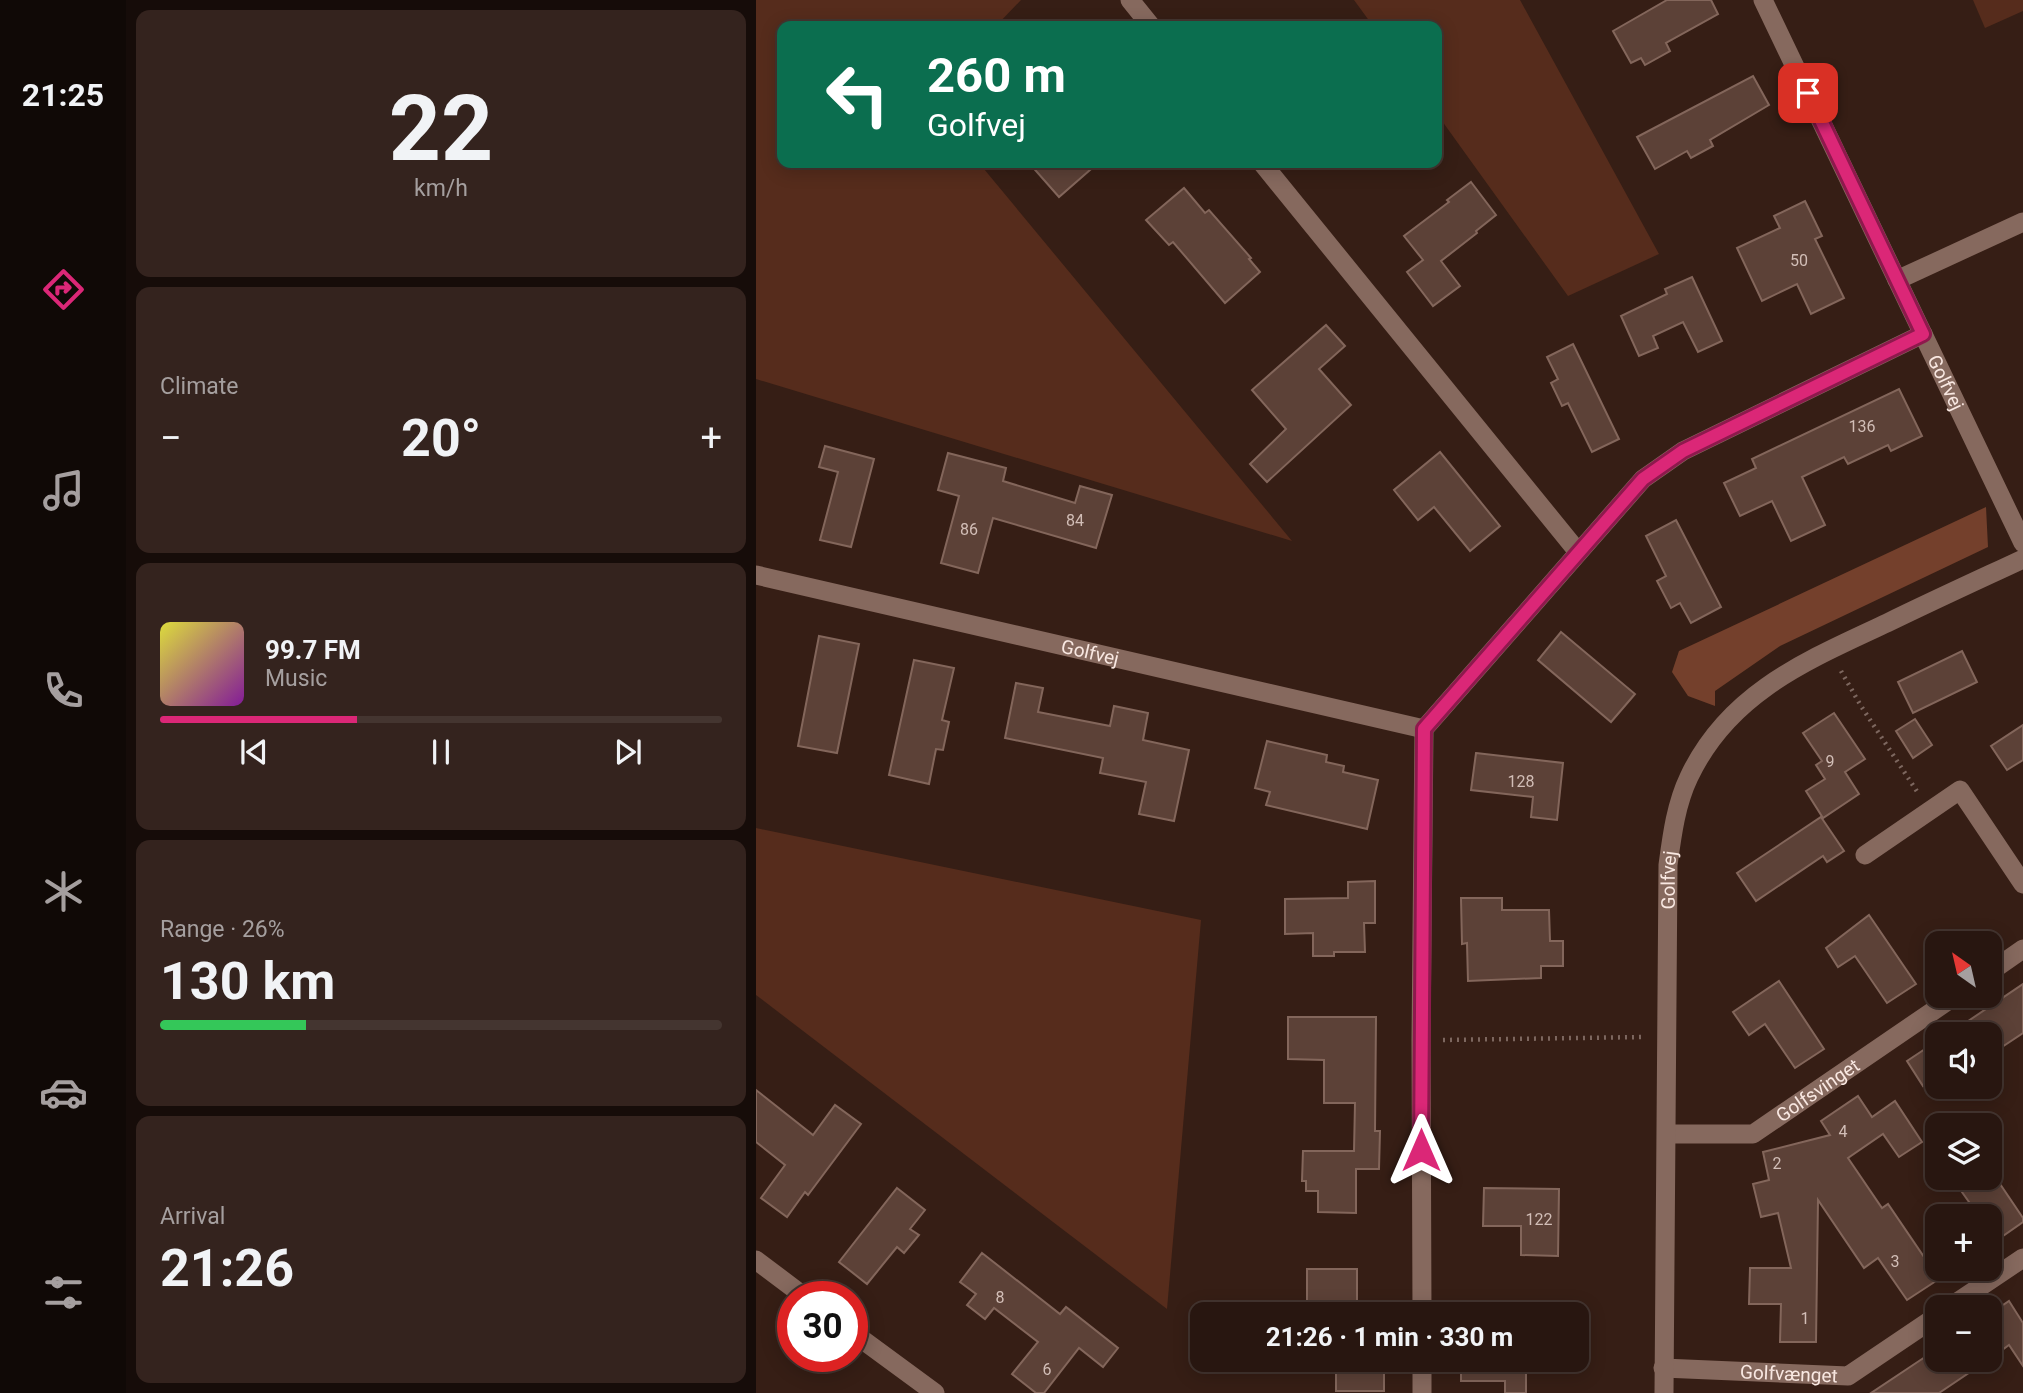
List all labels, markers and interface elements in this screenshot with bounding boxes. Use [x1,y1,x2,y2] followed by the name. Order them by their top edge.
[927,47,1066,104] text: 260 m
[812,49,903,140] icon: left
[1778,63,1838,123] pin
[1789,74,1827,112] icon: arrive
[22,76,104,114] text: 21:25
[389,76,493,182] text: 22
[927,106,1026,144] text: Golfvej
[414,175,468,202] text: km/h
[1790,251,1808,270] house number: 50
[39,265,88,314] icon: directions
[1923,351,1969,414] street label: Golfvej
[160,373,239,400] text: Climate
[401,408,481,469] text: 20°
[160,416,182,460] text: −
[700,416,722,460] text: +
[1849,417,1875,436] house number: 136
[39,466,88,515] icon: music
[1066,511,1084,530] house number: 84
[960,520,978,539] house number: 86
[1059,634,1121,670] street label: Golfvej
[265,635,361,665] text: 99.7 FM
[265,665,327,692] text: Music
[39,666,88,715] icon: phone
[235,733,273,771] icon: previous
[422,733,460,771] icon: pause
[609,733,647,771] icon: next
[1826,752,1835,771] house number: 9
[1508,772,1534,791] house number: 128
[1656,849,1681,909] street label: Golfvej
[39,867,88,916] icon: climate
[160,916,285,943] text: Range · 26%
[1925,931,2002,1008] north arrow
[1925,931,2002,1372] map controls
[160,951,335,1012] text: 130 km
[1925,1022,2002,1099] button: sound
[1771,1053,1864,1127] street label: Golfsvinget
[39,1068,88,1117] icon: car
[1384,1113,1458,1187] position arrow
[1925,1113,2002,1190] button: layers
[1839,1122,1848,1141] house number: 4
[1773,1154,1782,1173] house number: 2
[160,1203,225,1230] text: Arrival
[1925,1204,2002,1281] button: +
[1526,1210,1552,1229] house number: 122
[160,1238,294,1299] text: 21:26
[1891,1252,1900,1271] house number: 3
[39,1268,88,1317] icon: filters
[777,1281,868,1372] speed limit sign: 30
[996,1288,1005,1307] house number: 8
[1925,1295,2002,1372] button: −
[1801,1309,1810,1328] house number: 1
[1266,1322,1513,1352] text: 21:26 · 1 min · 330 m
[1043,1360,1052,1379] house number: 6
[1740,1360,1838,1387] street label: Golfvænget

